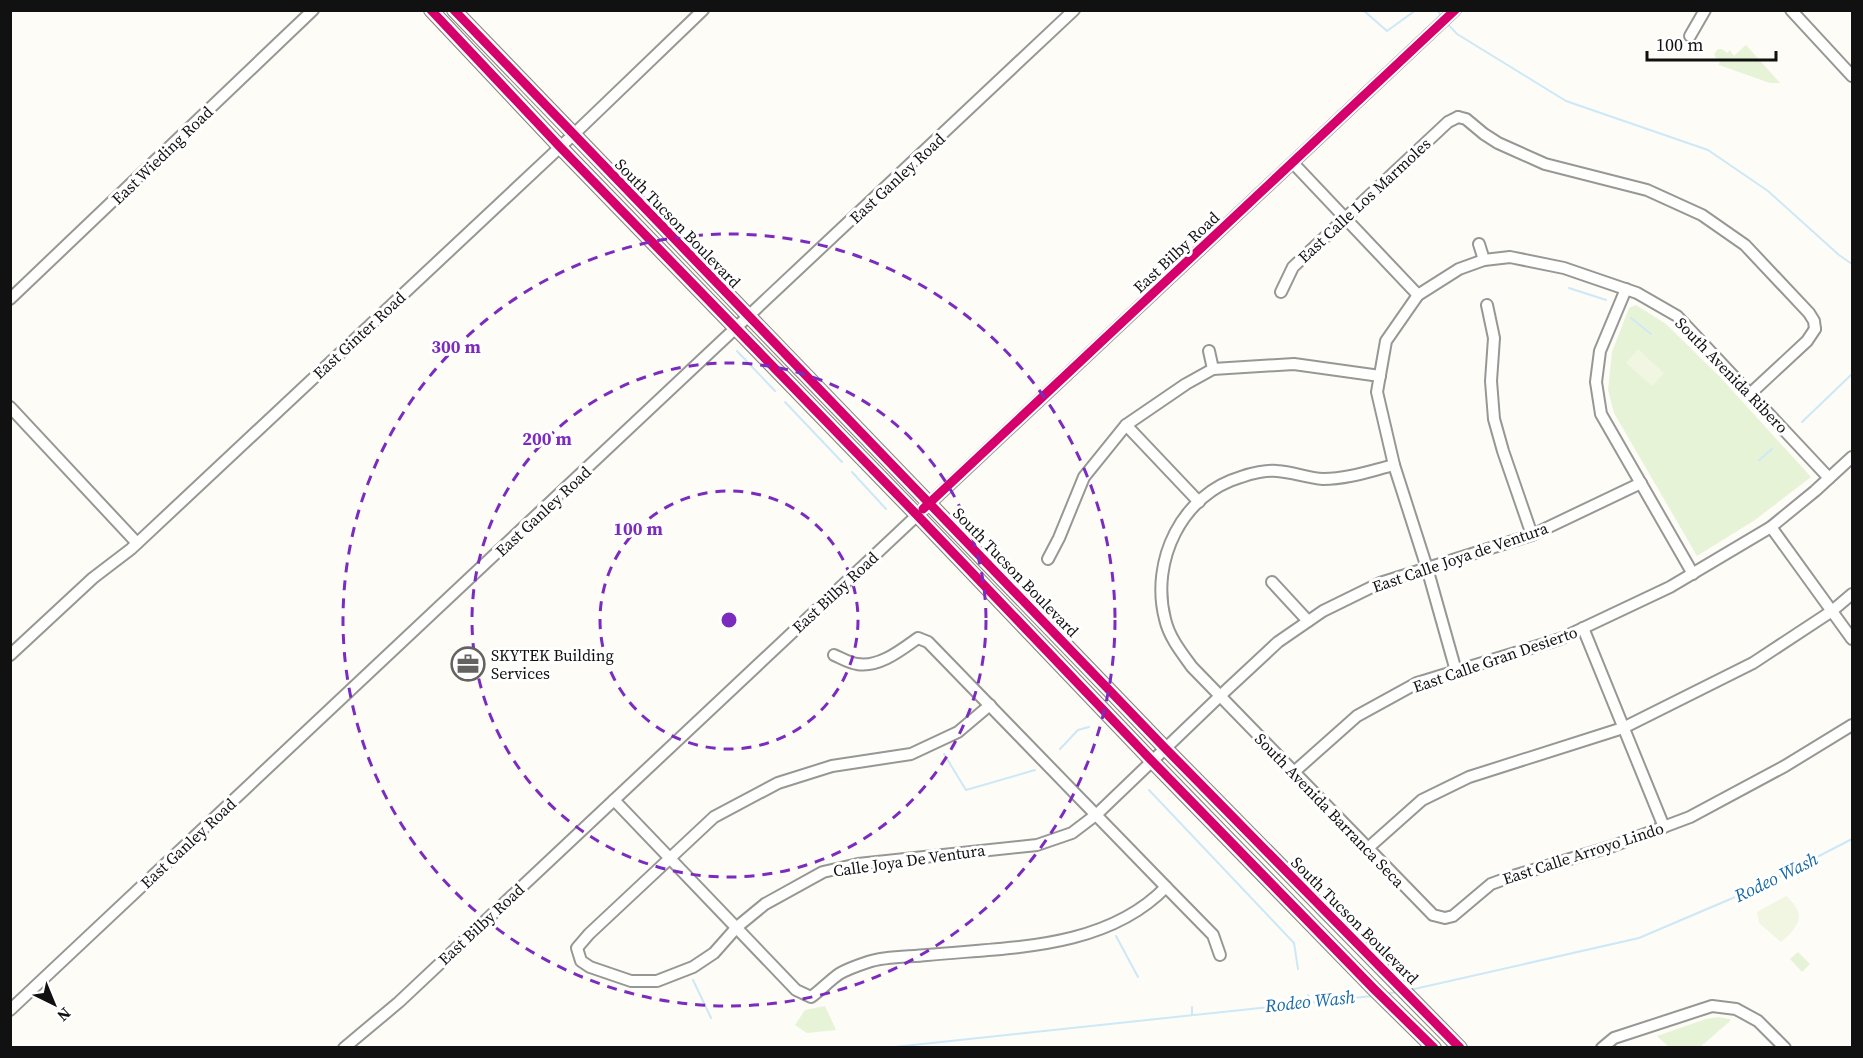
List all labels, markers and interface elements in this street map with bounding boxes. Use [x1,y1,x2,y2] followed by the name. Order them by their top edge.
[1647,24,1776,62] scale bar
[1656,32,1703,57] text: 100 m
[107,101,217,209] street label: East Wieding Road
[844,128,950,228] street label: East Ganley Road
[1293,133,1435,267] street label: East Calle Los Marmoles
[610,153,746,293] street label: South Tucson Boulevard
[1128,206,1224,298] street label: East Bilby Road
[308,286,410,384] street label: East Ginter Road
[1671,312,1793,438] street label: South Avenida Ribero
[431,334,481,359] text: 300 m
[522,426,572,451] text: 200 m
[490,461,596,561] street label: East Ganley Road
[948,502,1084,642] street label: South Tucson Boulevard
[613,516,663,541] text: 100 m
[1369,516,1552,597] street label: East Calle Joya de Ventura
[787,546,883,638] street label: East Bilby Road
[719,610,739,630] centre of rings
[1410,620,1580,698] street label: East Calle Gran Desierto
[491,644,614,684] place label: SKYTEK Building Services
[450,646,486,682] office icon: SKYTEK Building Services
[1250,728,1410,893] street label: South Avenida Barranca Seca
[135,793,241,893] street label: East Ganley Road
[1500,816,1667,889] street label: East Calle Arroyo Lindo
[832,838,987,882] street label: Calle Joya De Ventura
[1729,846,1822,908] water label: Rodeo Wash
[1286,851,1424,989] street label: South Tucson Boulevard
[433,878,529,970] street label: East Bilby Road
[24,974,84,1034] north arrow
[1263,984,1356,1018] water label: Rodeo Wash
[52,1003,76,1027] text: N

